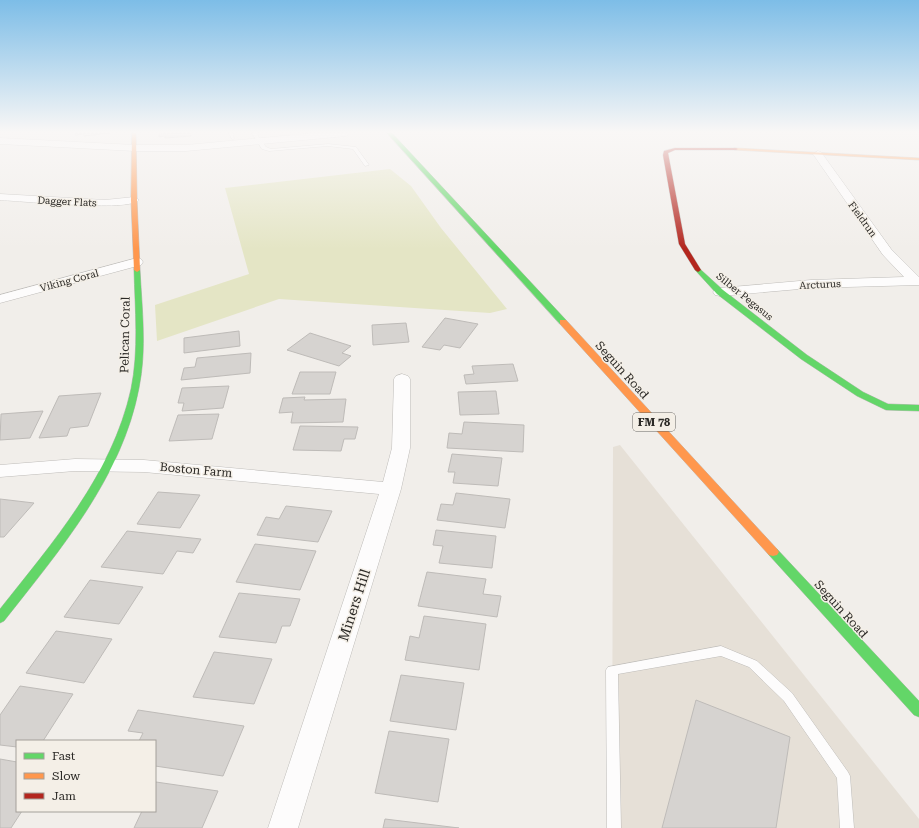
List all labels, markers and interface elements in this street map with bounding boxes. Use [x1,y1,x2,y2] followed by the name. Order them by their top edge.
[37,194,97,209] street label: Dagger Flats
[846,200,879,240] street label: Fieldrun
[39,267,100,294] street label: Viking Coral
[714,270,775,323] street label: Silber Pegasus
[799,278,841,291] street label: Arcturus
[117,296,133,373] street label: Pelican Coral
[593,338,652,402] street label: Seguin Road
[633,413,675,431] road number: FM 78
[159,460,233,480] street label: Boston Farm
[335,566,373,643] street label: Miners Hill
[812,577,871,641] street label: Seguin Road
[16,740,156,812] legend
[52,749,76,763] text: Fast
[52,769,80,783] text: Slow
[52,789,76,803] text: Jam

